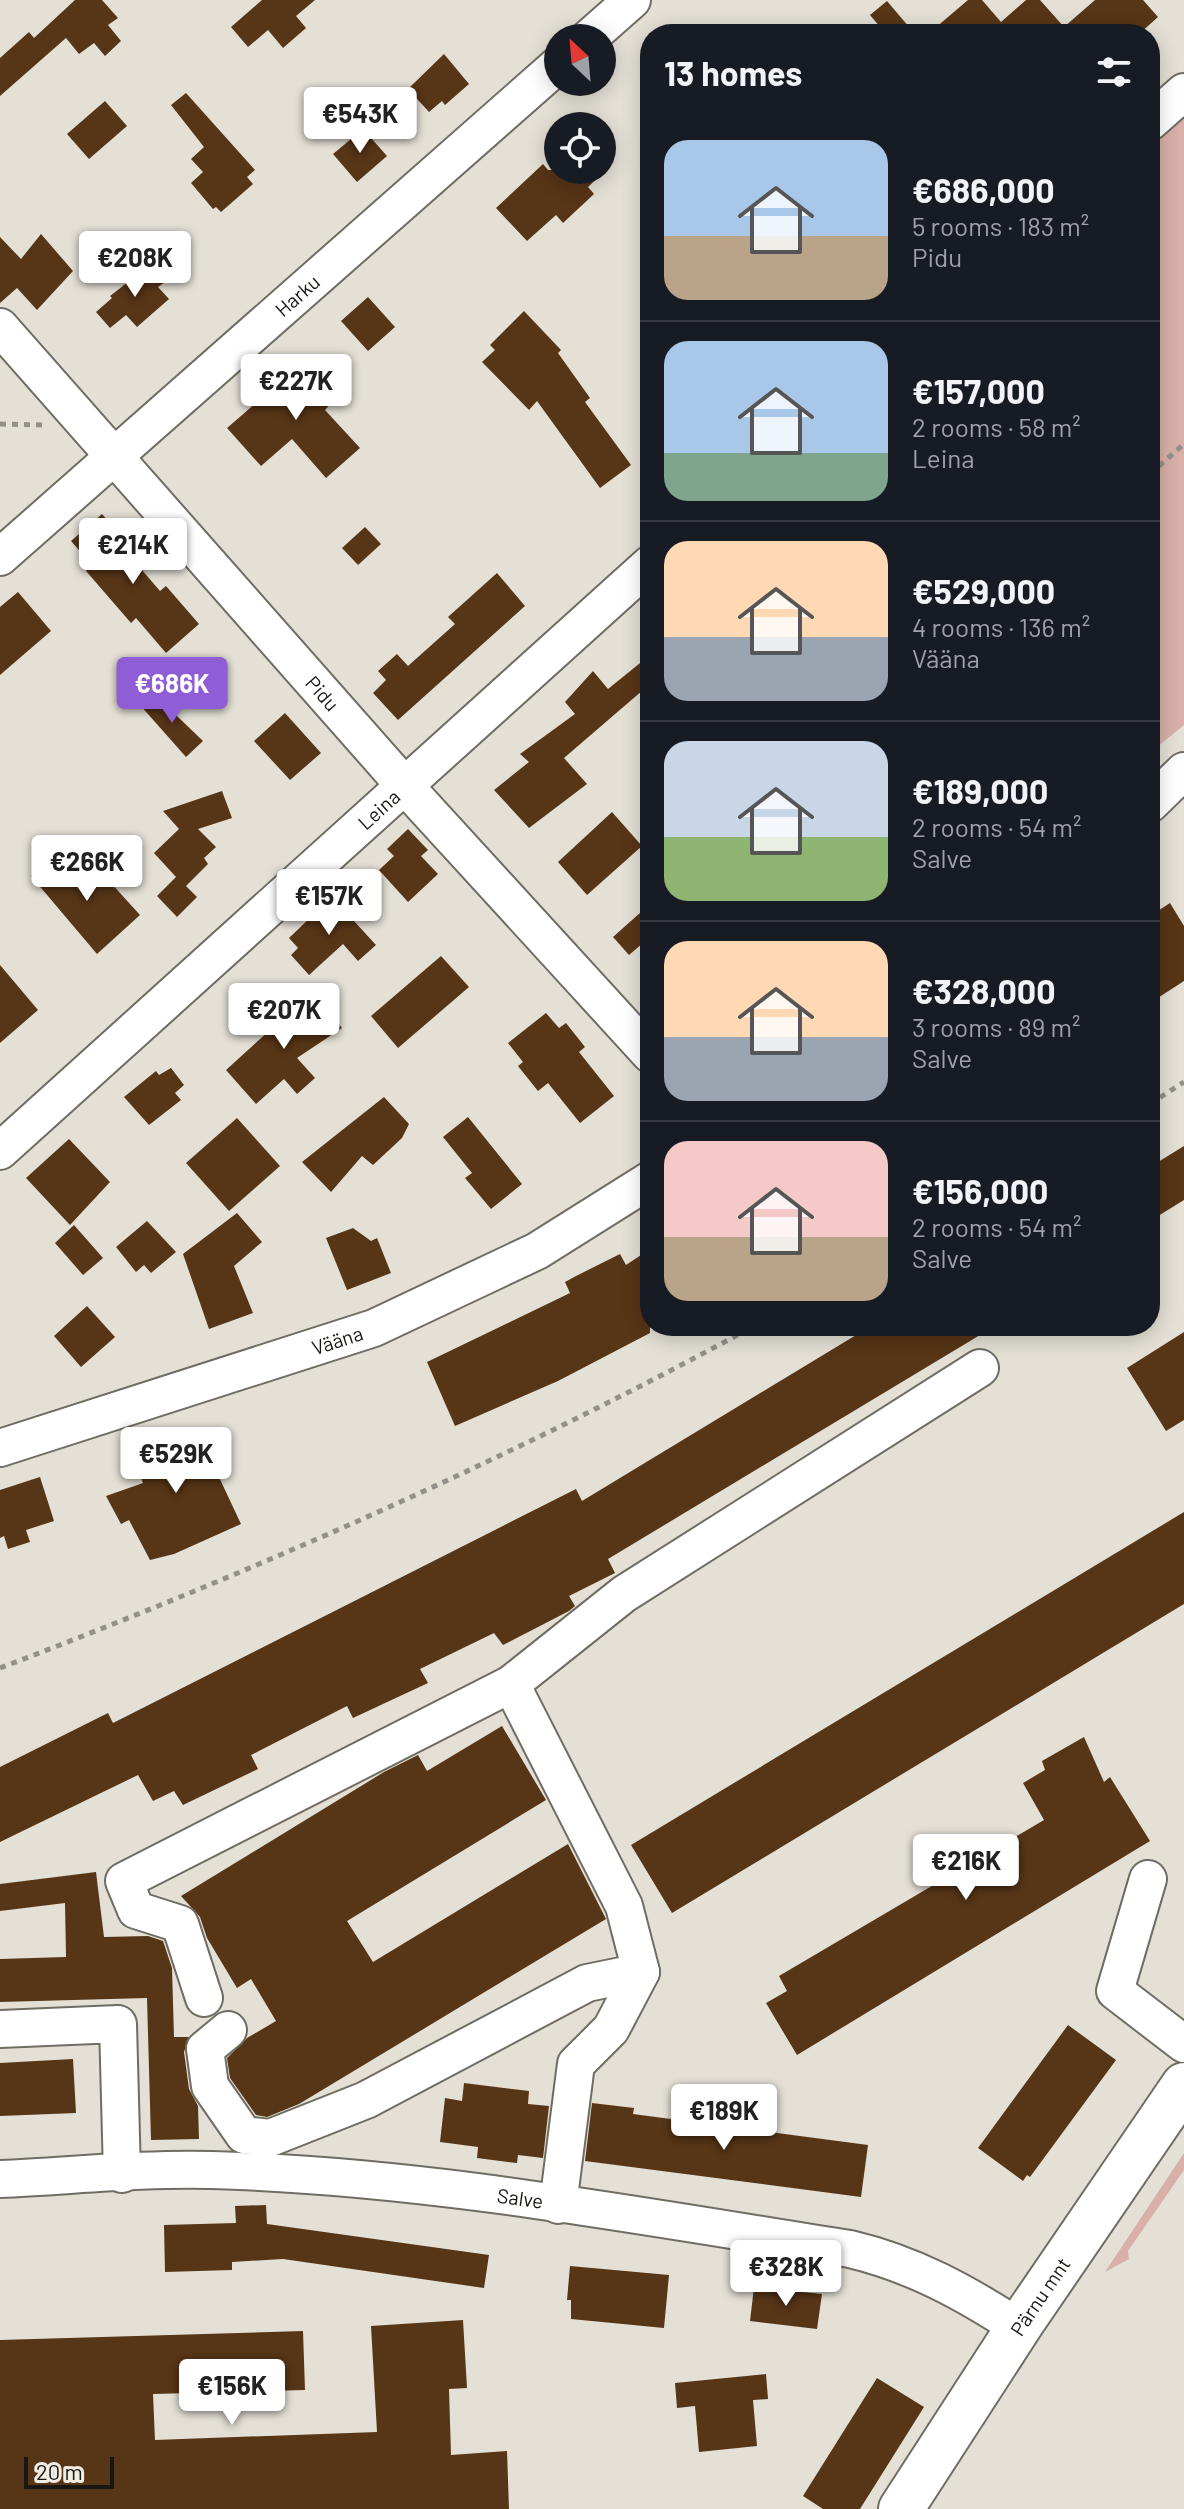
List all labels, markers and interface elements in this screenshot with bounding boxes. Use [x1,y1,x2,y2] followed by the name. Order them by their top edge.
[544,24,616,96] north arrow
[544,24,616,184] map controls
[1092,50,1136,94] icon: filters
[664,52,802,93] text: 13 homes
[304,87,416,155] pin: €543K
[322,97,398,128] text: €543K
[544,112,616,184] button: locate
[912,169,1055,210] text: €686,000
[728,172,824,268] icon: home
[912,210,1089,241] text: 5 rooms · 183 m²
[79,231,191,299] pin: €208K
[97,241,173,272] text: €208K
[912,241,962,272] text: Pidu
[270,269,324,321] street label: Harku
[240,354,352,422] pin: €227K
[259,364,333,395] text: €227K
[912,370,1045,411] text: €157,000
[728,373,824,469] icon: home
[912,411,1081,442] text: 2 rooms · 58 m²
[912,442,975,473] text: Leina
[77,518,189,586] pin: €214K
[97,528,169,559] text: €214K
[912,570,1055,611] text: €529,000
[728,573,824,669] icon: home
[912,611,1090,642] text: 4 rooms · 136 m²
[912,642,980,673] text: Vääna
[116,657,228,725] pin: €686K
[135,667,209,698] text: €686K
[301,671,345,715] street label: Pidu
[912,770,1048,811] text: €189,000
[728,773,824,869] icon: home
[353,784,404,834] street label: Leina
[912,811,1082,842] text: 2 rooms · 54 m²
[31,835,143,903] pin: €266K
[912,842,972,873] text: Salve
[49,845,125,876] text: €266K
[273,869,385,937] pin: €157K
[295,879,363,910] text: €157K
[912,970,1056,1011] text: €328,000
[728,973,824,1069] icon: home
[228,983,340,1051] pin: €207K
[246,993,322,1024] text: €207K
[912,1011,1080,1042] text: 3 rooms · 89 m²
[912,1042,972,1073] text: Salve
[912,1170,1048,1211] text: €156,000
[728,1173,824,1269] icon: home
[912,1211,1082,1242] text: 2 rooms · 54 m²
[912,1242,972,1273] text: Salve
[309,1320,366,1359] street label: Vääna
[120,1427,232,1495] pin: €529K
[138,1437,214,1468] text: €529K
[910,1834,1022,1902] pin: €216K
[931,1844,1001,1875] text: €216K
[668,2084,780,2152] pin: €189K
[689,2094,759,2125] text: €189K
[496,2183,545,2213] street label: Salve
[730,2240,842,2308] pin: €328K
[748,2250,824,2281] text: €328K
[1005,2253,1075,2340] street label: Pärnu mnt
[176,2359,288,2427] pin: €156K
[197,2369,267,2400] text: €156K
[24,2453,114,2489] scale bar
[36,2458,83,2484] text: 20 m

